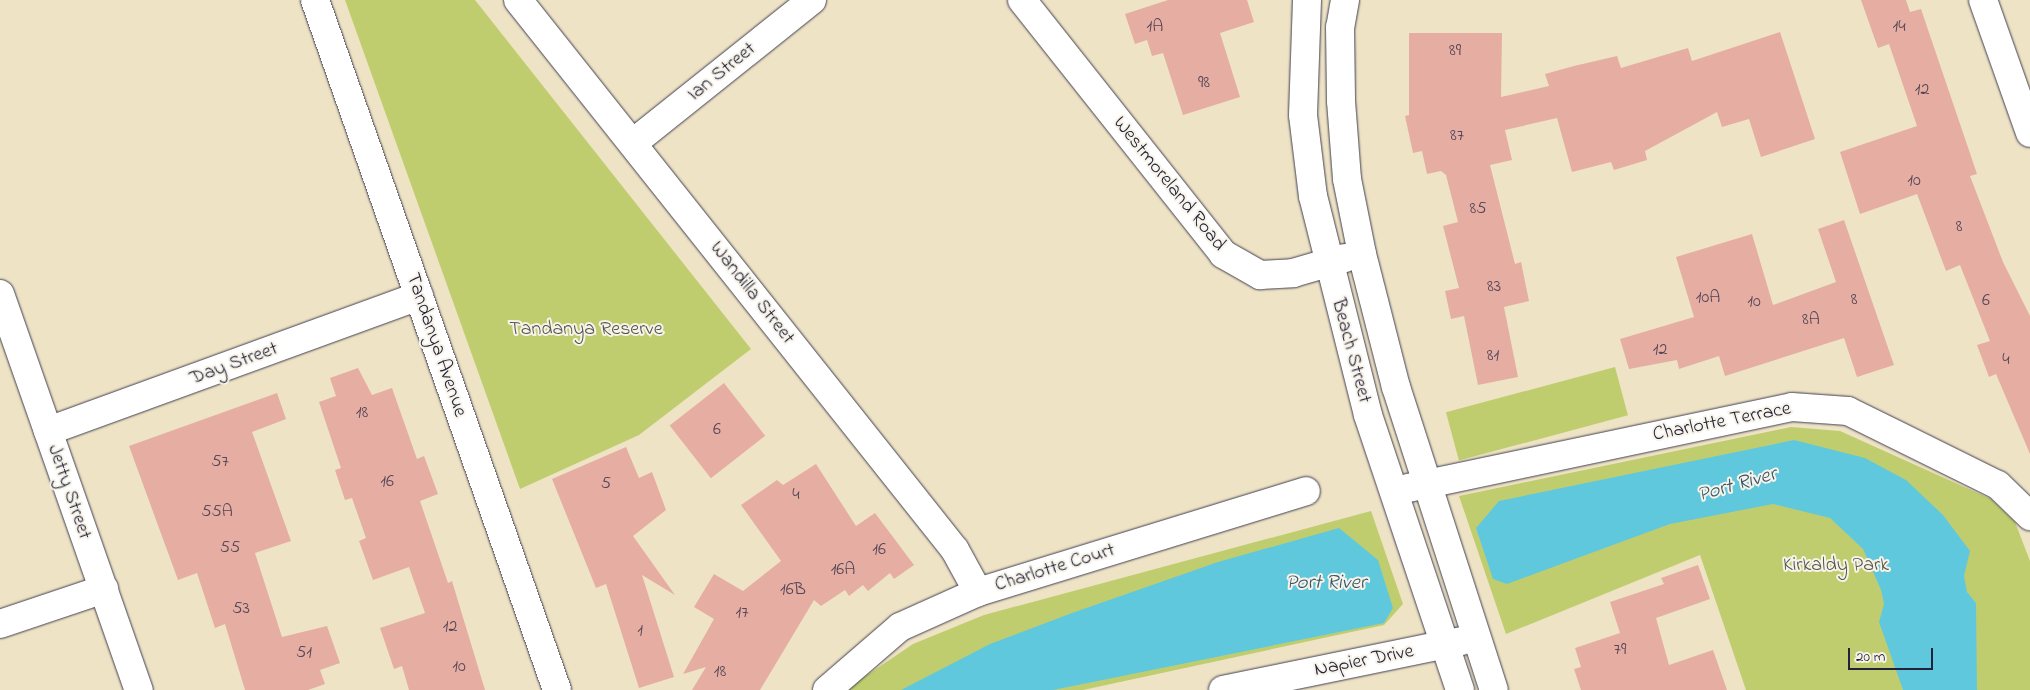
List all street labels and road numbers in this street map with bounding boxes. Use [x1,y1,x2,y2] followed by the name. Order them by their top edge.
[683,37,761,107] street label: Ian Street
[1107,112,1231,256] street label: Westmoreland Road
[704,237,800,349] street label: Wandilla Street
[400,270,472,420] street label: Tandanya Avenue
[1326,296,1376,406] street label: Beach Street
[187,337,281,391] street label: Day Street
[1651,397,1793,447] street label: Charlotte Terrace
[42,441,96,543] street label: Jetty Street
[992,538,1118,598] street label: Charlotte Court
[1312,640,1416,682] street label: Napier Drive

